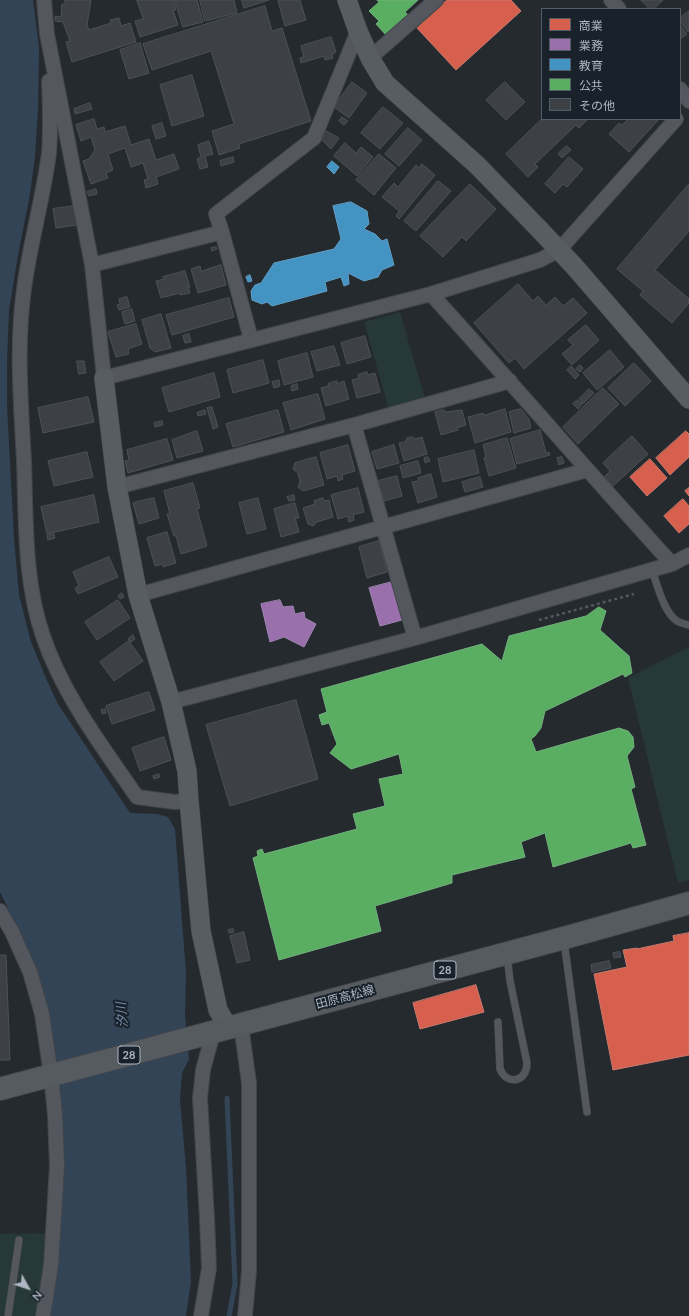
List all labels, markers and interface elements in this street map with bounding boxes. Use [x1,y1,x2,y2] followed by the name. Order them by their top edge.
[541,8,681,120] legend
[579,18,603,33] text: 商業
[579,38,603,53] text: 業務
[579,58,603,73] text: 教育
[579,78,603,93] text: 公共
[579,98,615,113] text: その他
[434,961,456,979] road number: 28
[314,982,376,1012] street label: 田原高松線
[113,1001,131,1029] water label: 汐川
[118,1046,140,1064] road number: 28
[8,1268,48,1308] north arrow
[30,1289,45,1303] text: N

